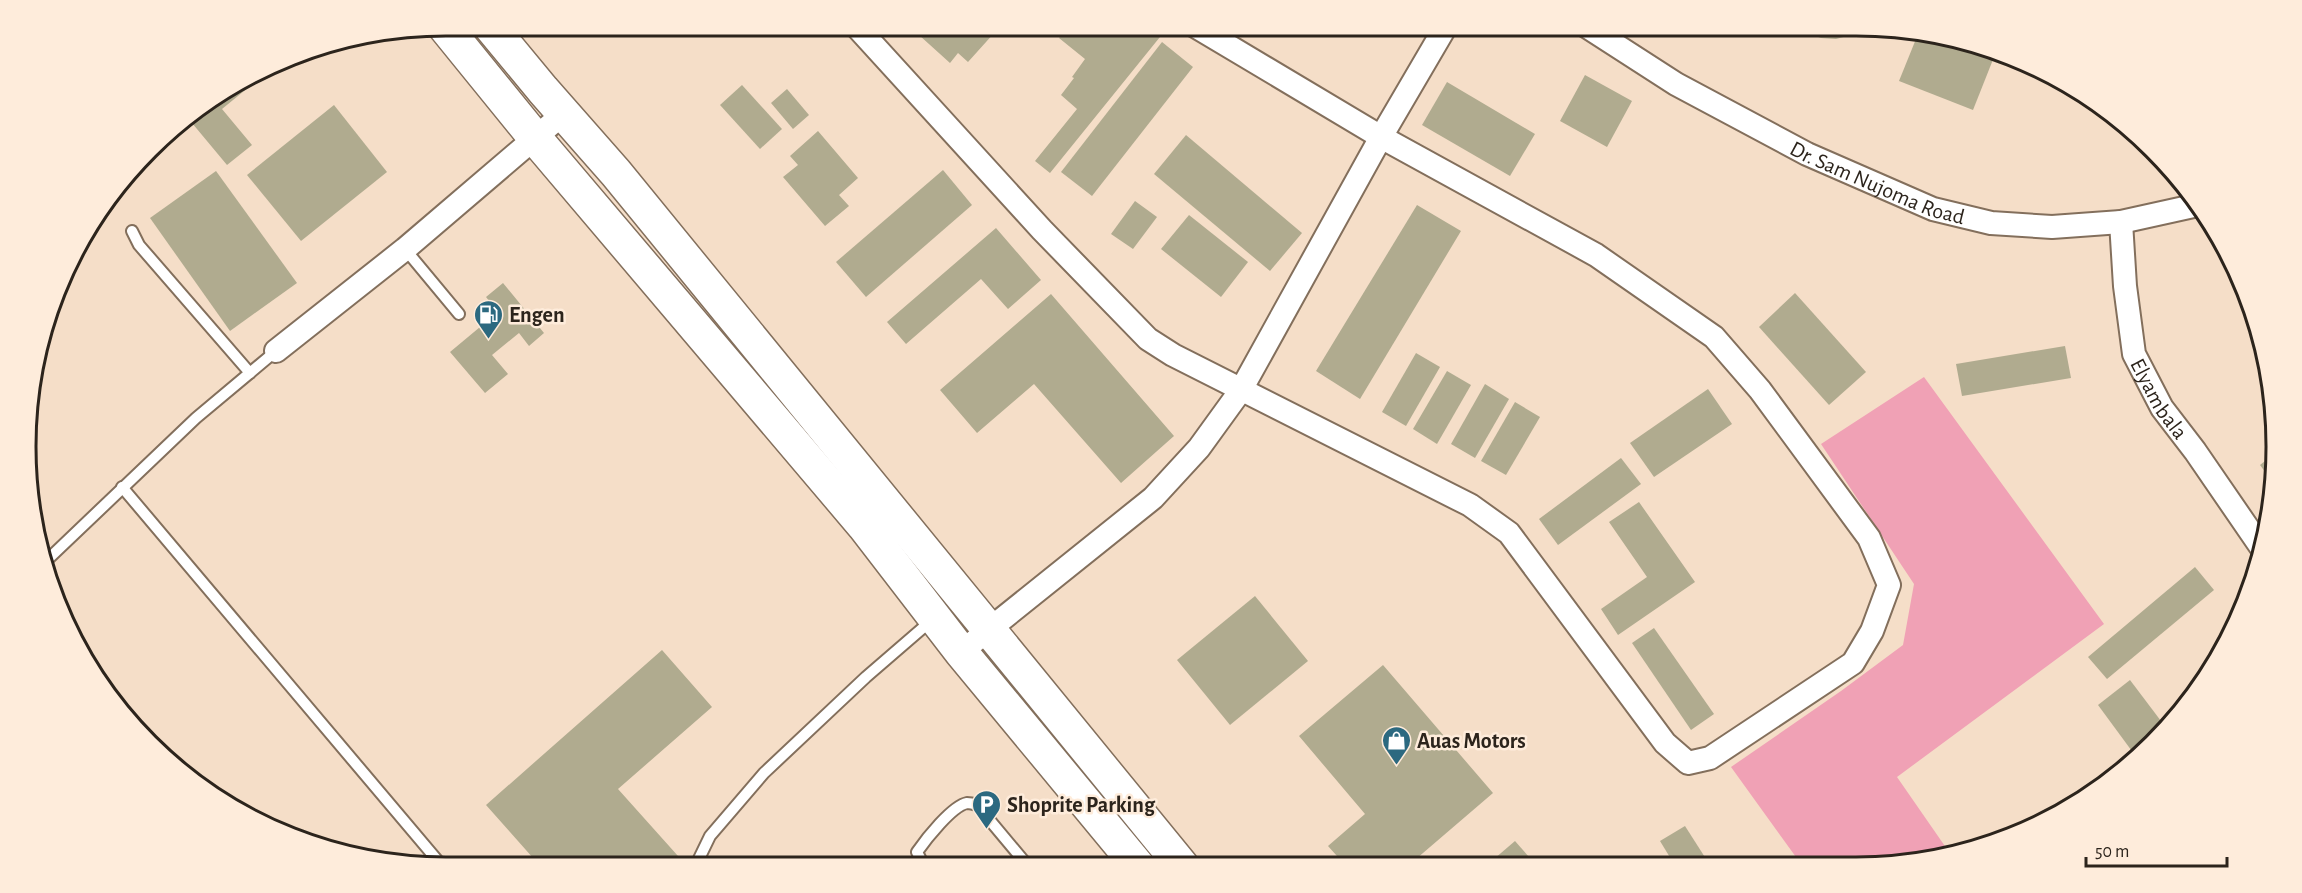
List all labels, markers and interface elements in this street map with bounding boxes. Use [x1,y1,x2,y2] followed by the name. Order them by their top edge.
[1786,137,1967,228] street label: Dr. Sam Nujoma Road
[472,298,504,340] fuel station icon: Engen
[509,304,565,326] place label: Engen
[2126,355,2191,443] street label: Elyambala
[1380,724,1412,766] shop icon: Auas Motors
[1417,730,1526,752] place label: Auas Motors
[970,788,1002,830] parking icon: Shoprite Parking
[1007,794,1156,816] place label: Shoprite Parking
[2086,830,2227,868] scale bar
[2095,843,2129,861] text: 50 m

